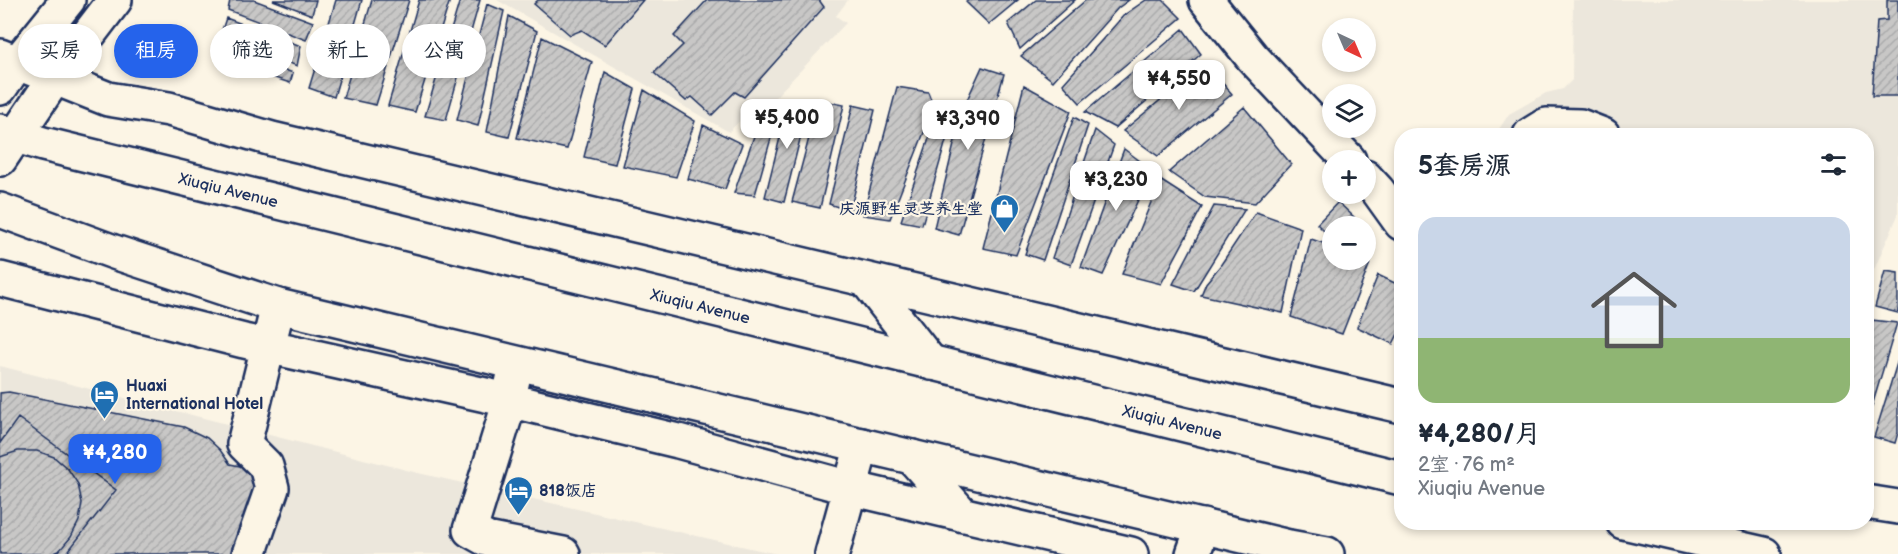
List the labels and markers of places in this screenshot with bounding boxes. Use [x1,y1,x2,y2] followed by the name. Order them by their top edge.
[1130,60,1228,111] pin: ¥4,550
[738,99,836,150] pin: ¥5,400
[919,100,1017,151] pin: ¥3,390
[1067,161,1165,212] pin: ¥3,230
[988,192,1020,234] shop icon: 庆源野生灵芝养生堂
[839,200,983,219] place label: 庆源野生灵芝养生堂
[126,377,263,414] place label: Huaxi International Hotel
[89,378,121,420] hotel icon: Huaxi International Hotel
[66,434,164,485] pin: ¥4,280
[502,474,534,516] hotel icon: 818饭店
[539,482,597,501] place label: 818饭店

